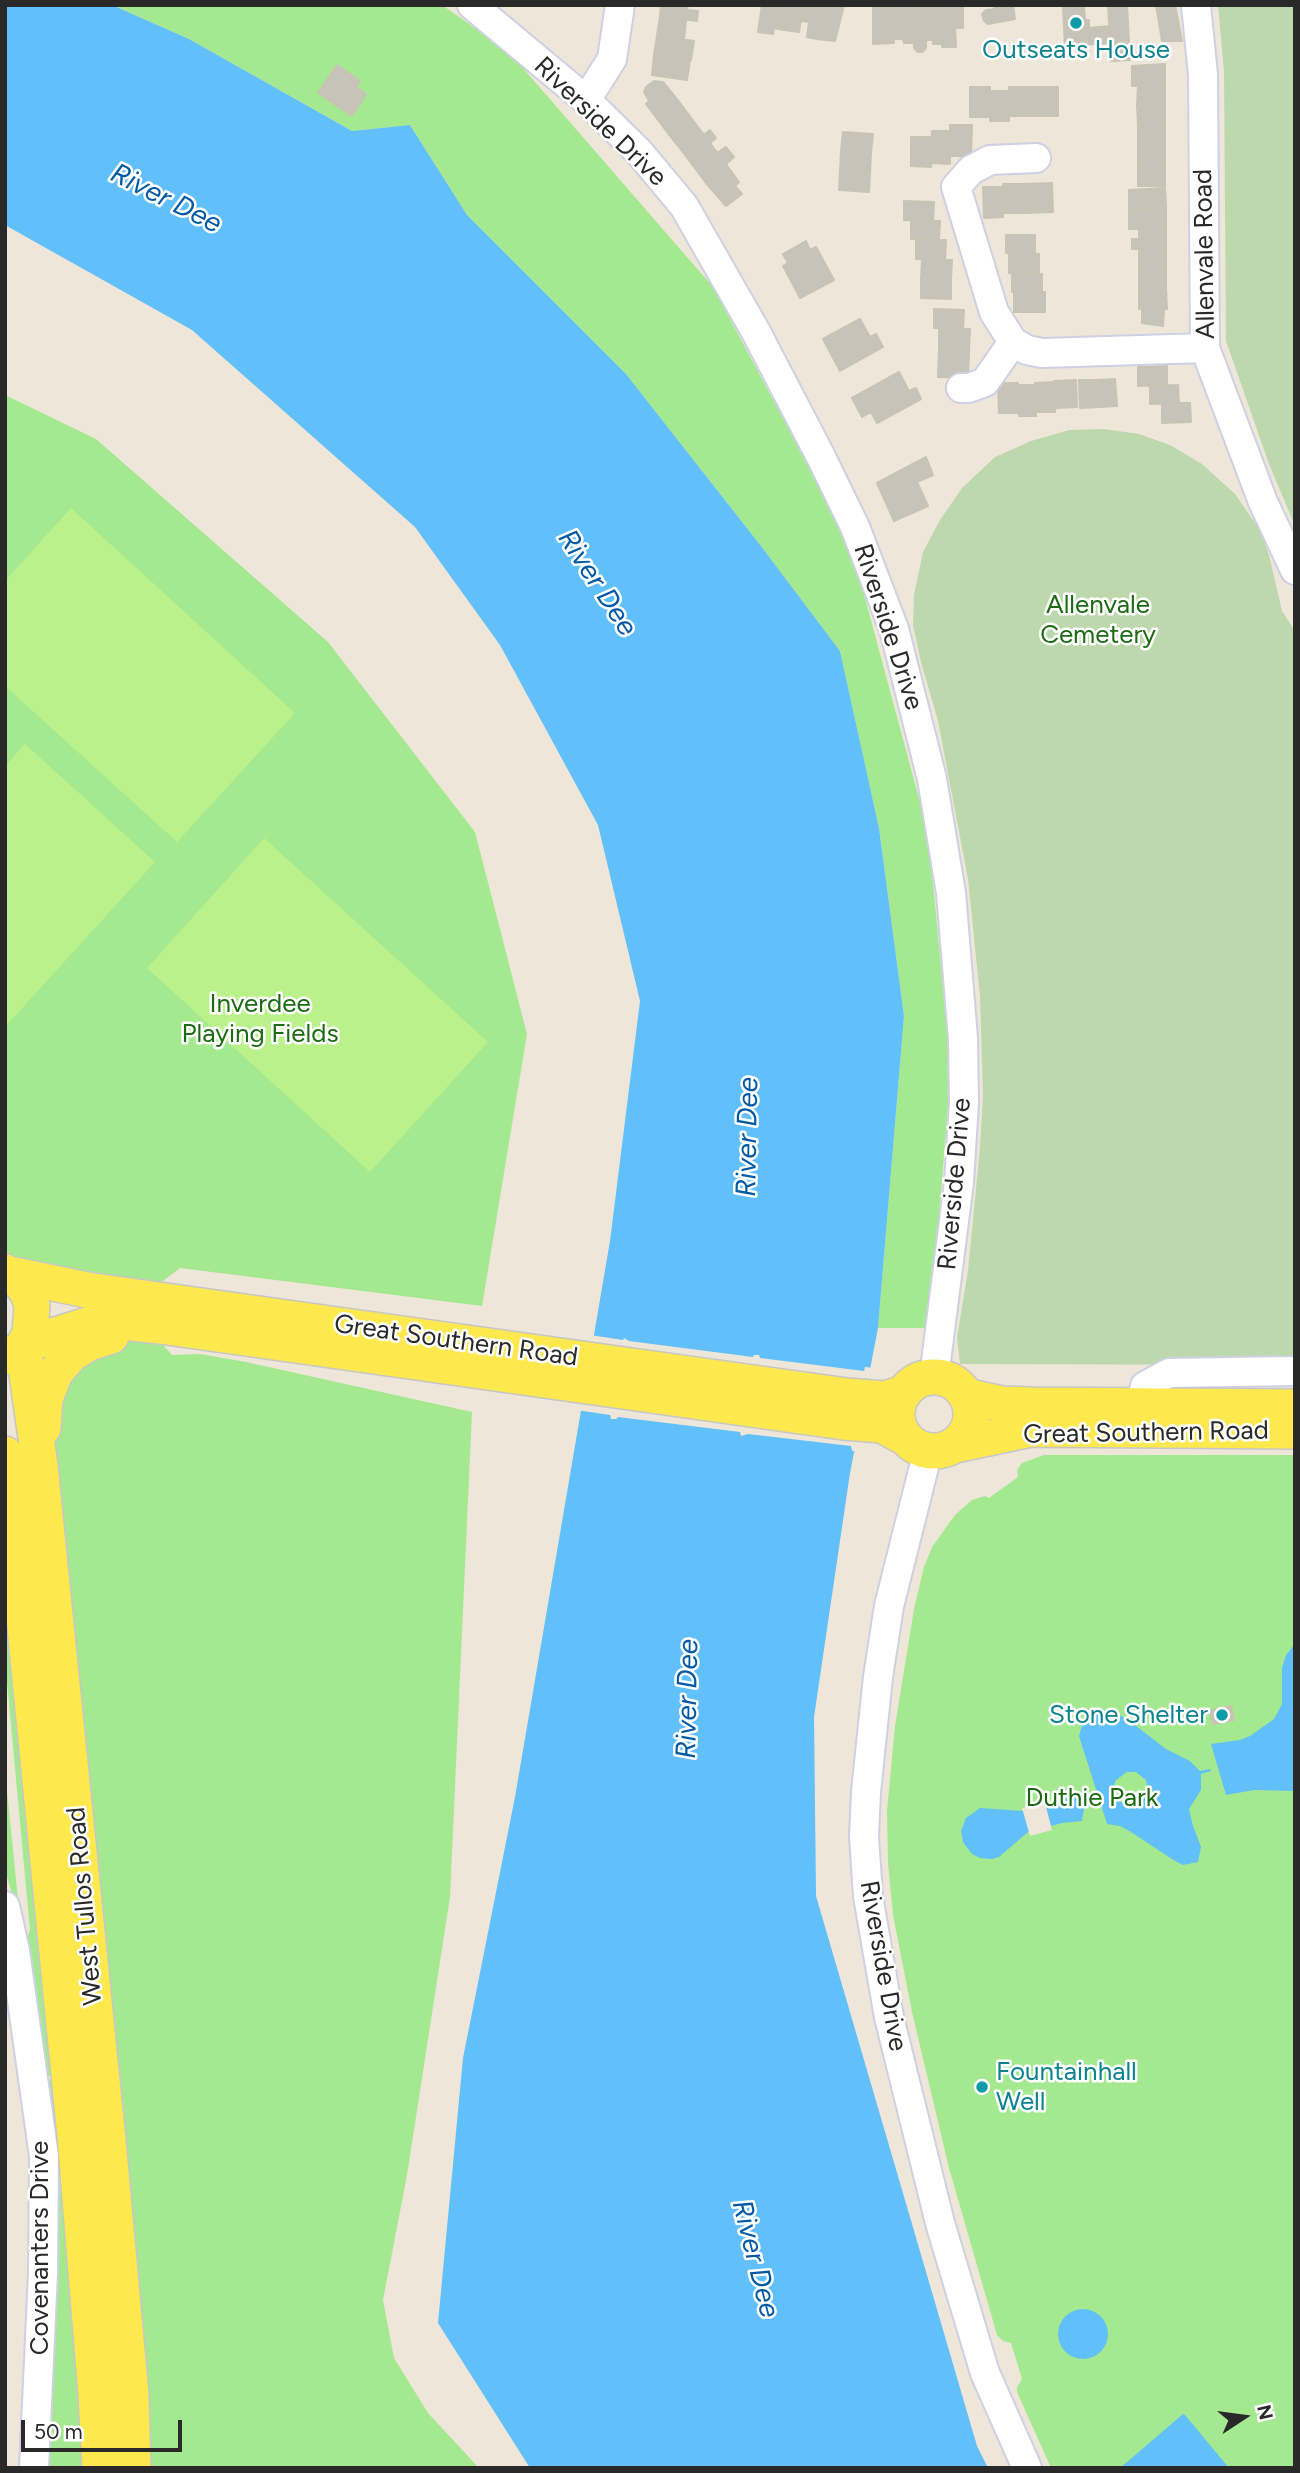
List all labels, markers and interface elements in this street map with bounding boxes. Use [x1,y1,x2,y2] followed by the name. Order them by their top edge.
[1068,15,1084,31] marker: Outseats House
[982,34,1170,66] place label: Outseats House
[527,51,673,193] street label: Riverside Drive
[105,157,227,241] water label: River Dee
[1188,169,1222,339] street label: Allenvale Road
[550,524,644,642] water label: River Dee
[846,540,930,714] street label: Riverside Drive
[1040,589,1156,650] park label: Allenvale Cemetery
[181,988,339,1050] park label: Inverdee Playing Fields
[730,1077,766,1197] water label: River Dee
[932,1097,978,1271] street label: Riverside Drive
[332,1308,580,1374] street label: Great Southern Road
[1023,1415,1269,1451] street label: Great Southern Road
[670,1639,706,1759] water label: River Dee
[1049,1699,1208,1731] place label: Stone Shelter
[1214,1707,1230,1723] marker: Stone Shelter
[1026,1782,1158,1814] park label: Duthie Park
[61,1806,109,2006] street label: West Tullos Road
[853,1878,913,2054] street label: Riverside Drive
[996,2056,1137,2118] place label: Fountainhall Well
[974,2079,990,2095] marker: Fountainhall Well
[24,2141,56,2355] street label: Covenanters Drive
[724,2197,786,2321] water label: River Dee
[1209,2382,1279,2452] north arrow
[1252,2402,1278,2422] text: N
[24,2406,186,2450] scale bar
[34,2419,83,2444] text: 50 m

